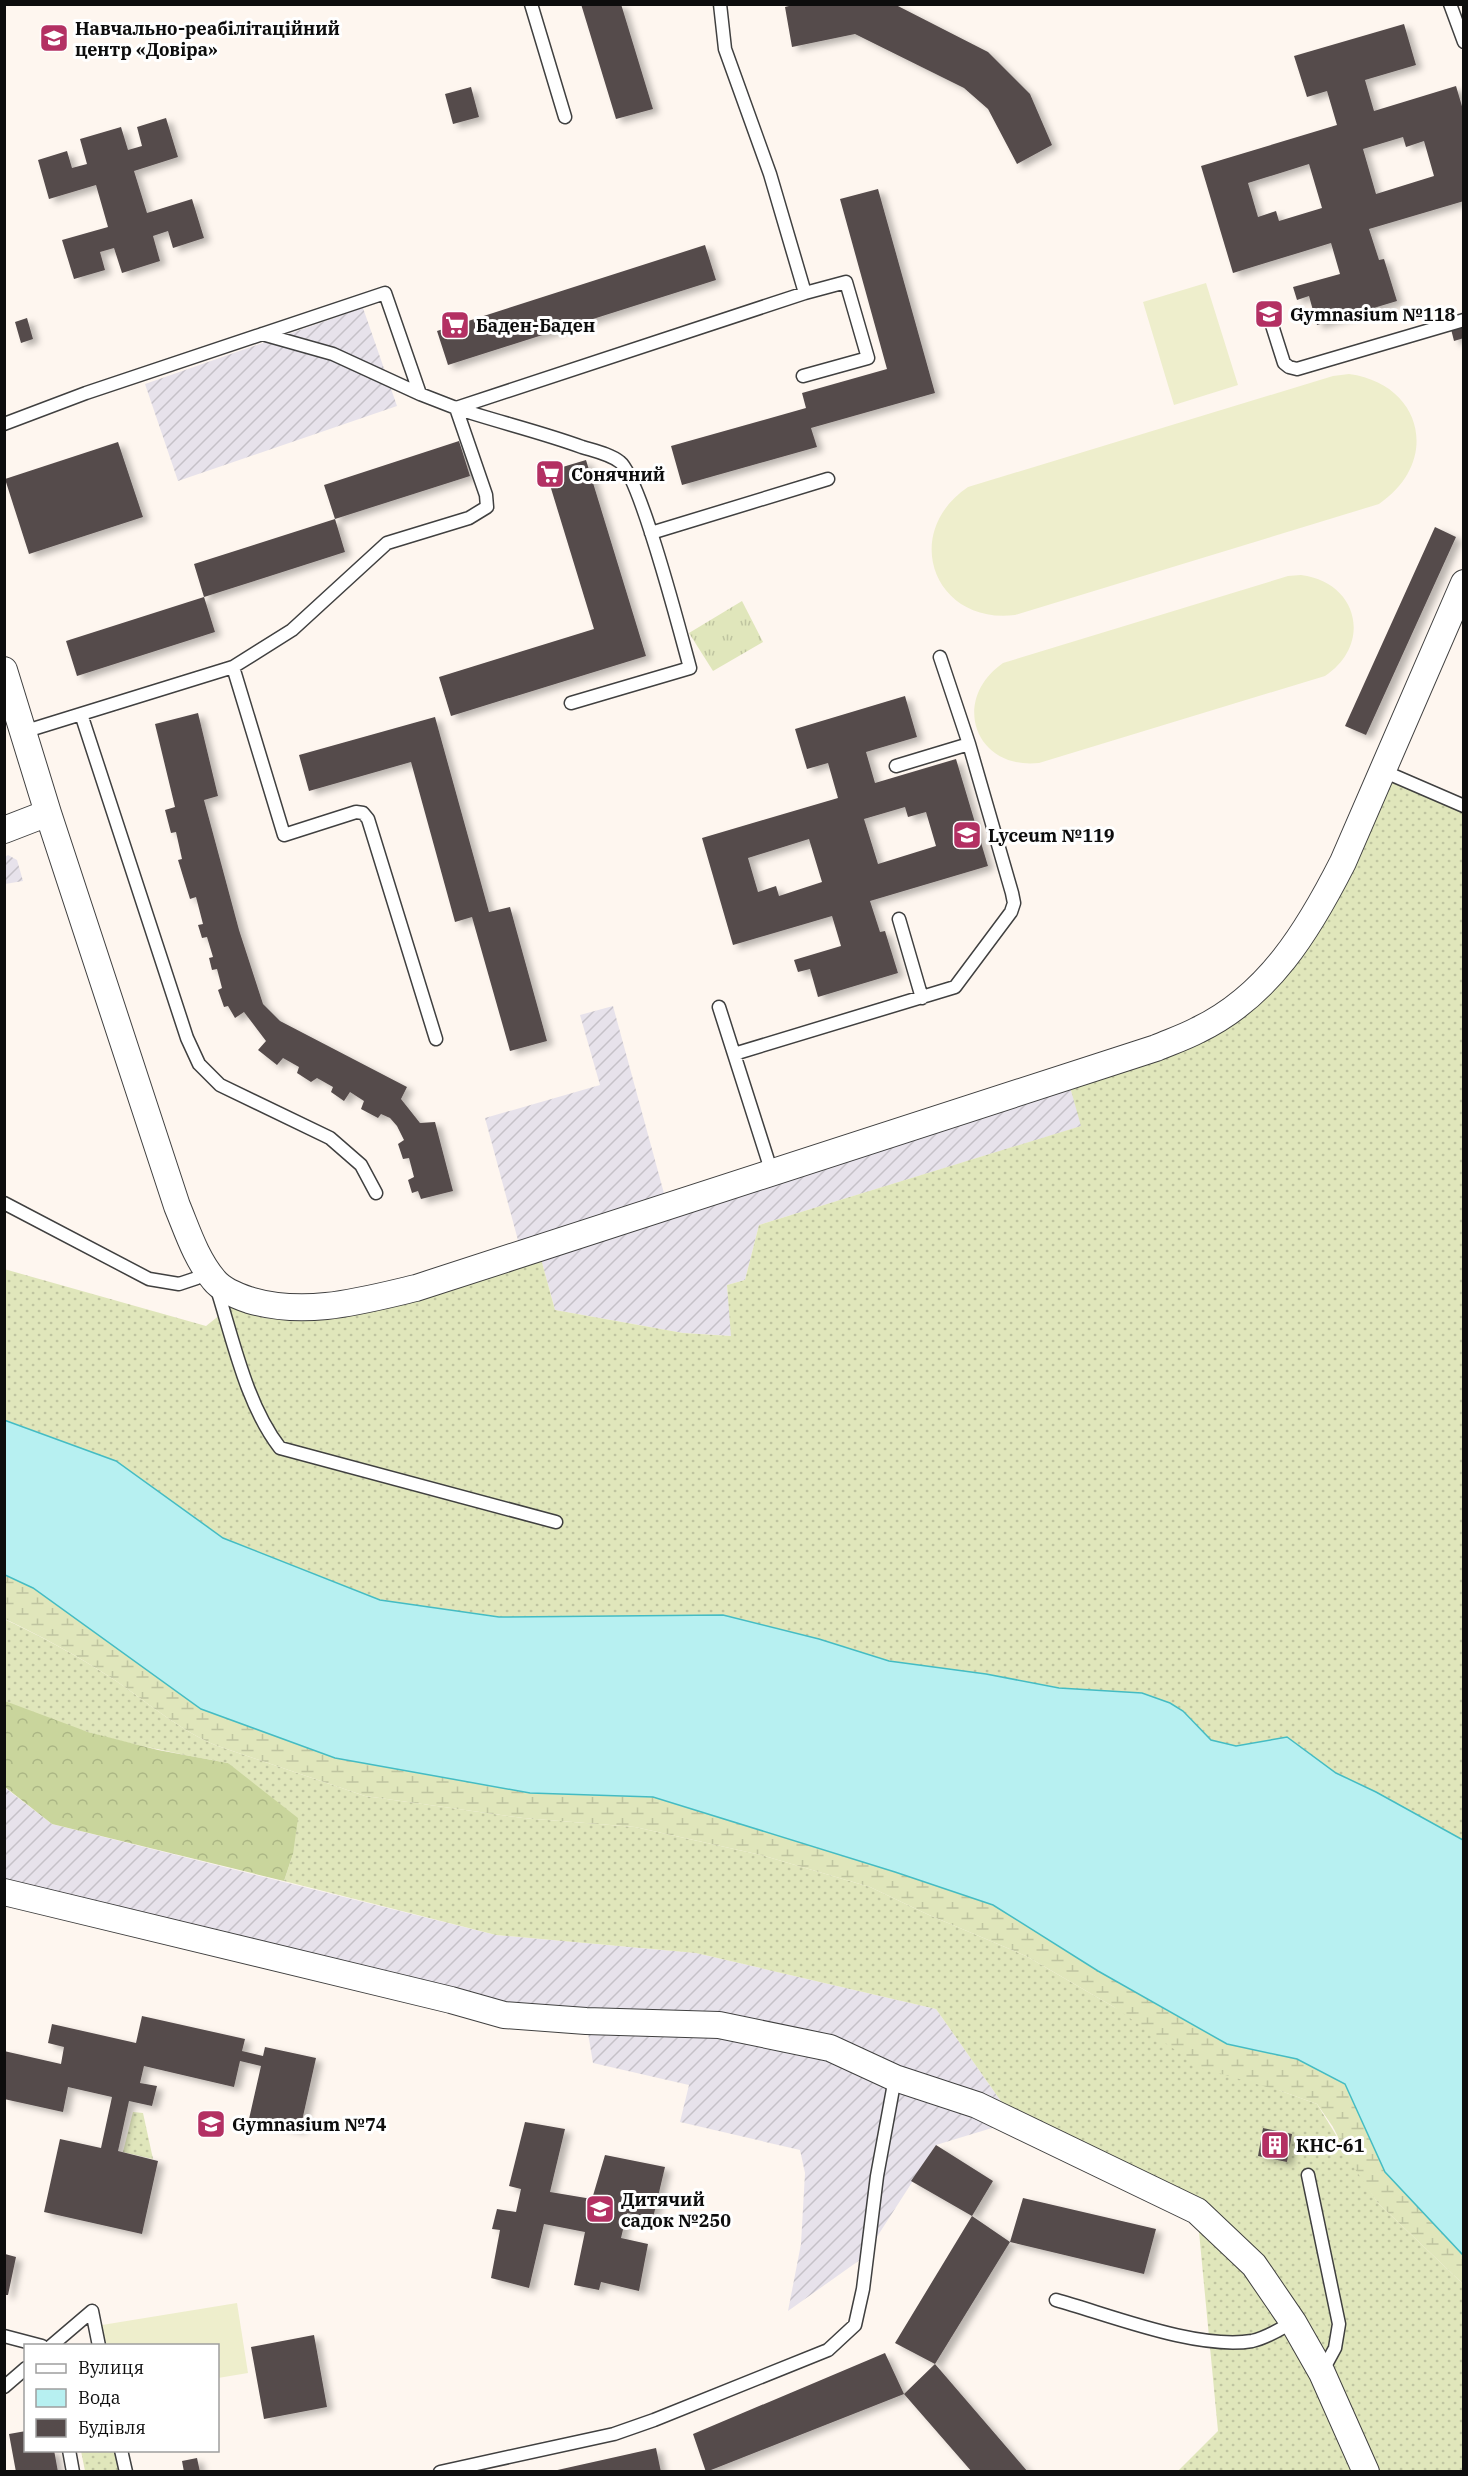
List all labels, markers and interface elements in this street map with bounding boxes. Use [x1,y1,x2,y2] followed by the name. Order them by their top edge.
[75,17,340,61] place label: Навчально-реабілітаційний центр «Довіра»
[38,22,70,54] school or university icon: Навчально-реабілітаційний центр «Довіра»
[1253,298,1285,330] school or university icon: Gymnasium №118
[1290,303,1456,326] place label: Gymnasium №118
[439,309,471,341] supermarket icon: Баден-Баден
[476,314,595,337] place label: Баден-Баден
[534,458,566,490] supermarket icon: Сонячний
[571,463,665,486] place label: Сонячний
[951,819,983,851] school or university icon: Lyceum №119
[988,824,1115,847] place label: Lyceum №119
[195,2108,227,2140] school or university icon: Gymnasium №74
[232,2113,387,2136] place label: Gymnasium №74
[1259,2129,1291,2161] building icon: КНС-61
[1296,2134,1365,2157] place label: КНС-61
[621,2188,731,2232] place label: Дитячий садок №250
[584,2193,616,2225] school or university icon: Дитячий садок №250
[24,2344,219,2452] legend
[78,2356,144,2379] text: Вулиця
[78,2386,121,2409] text: Вода
[78,2416,146,2439] text: Будівля

